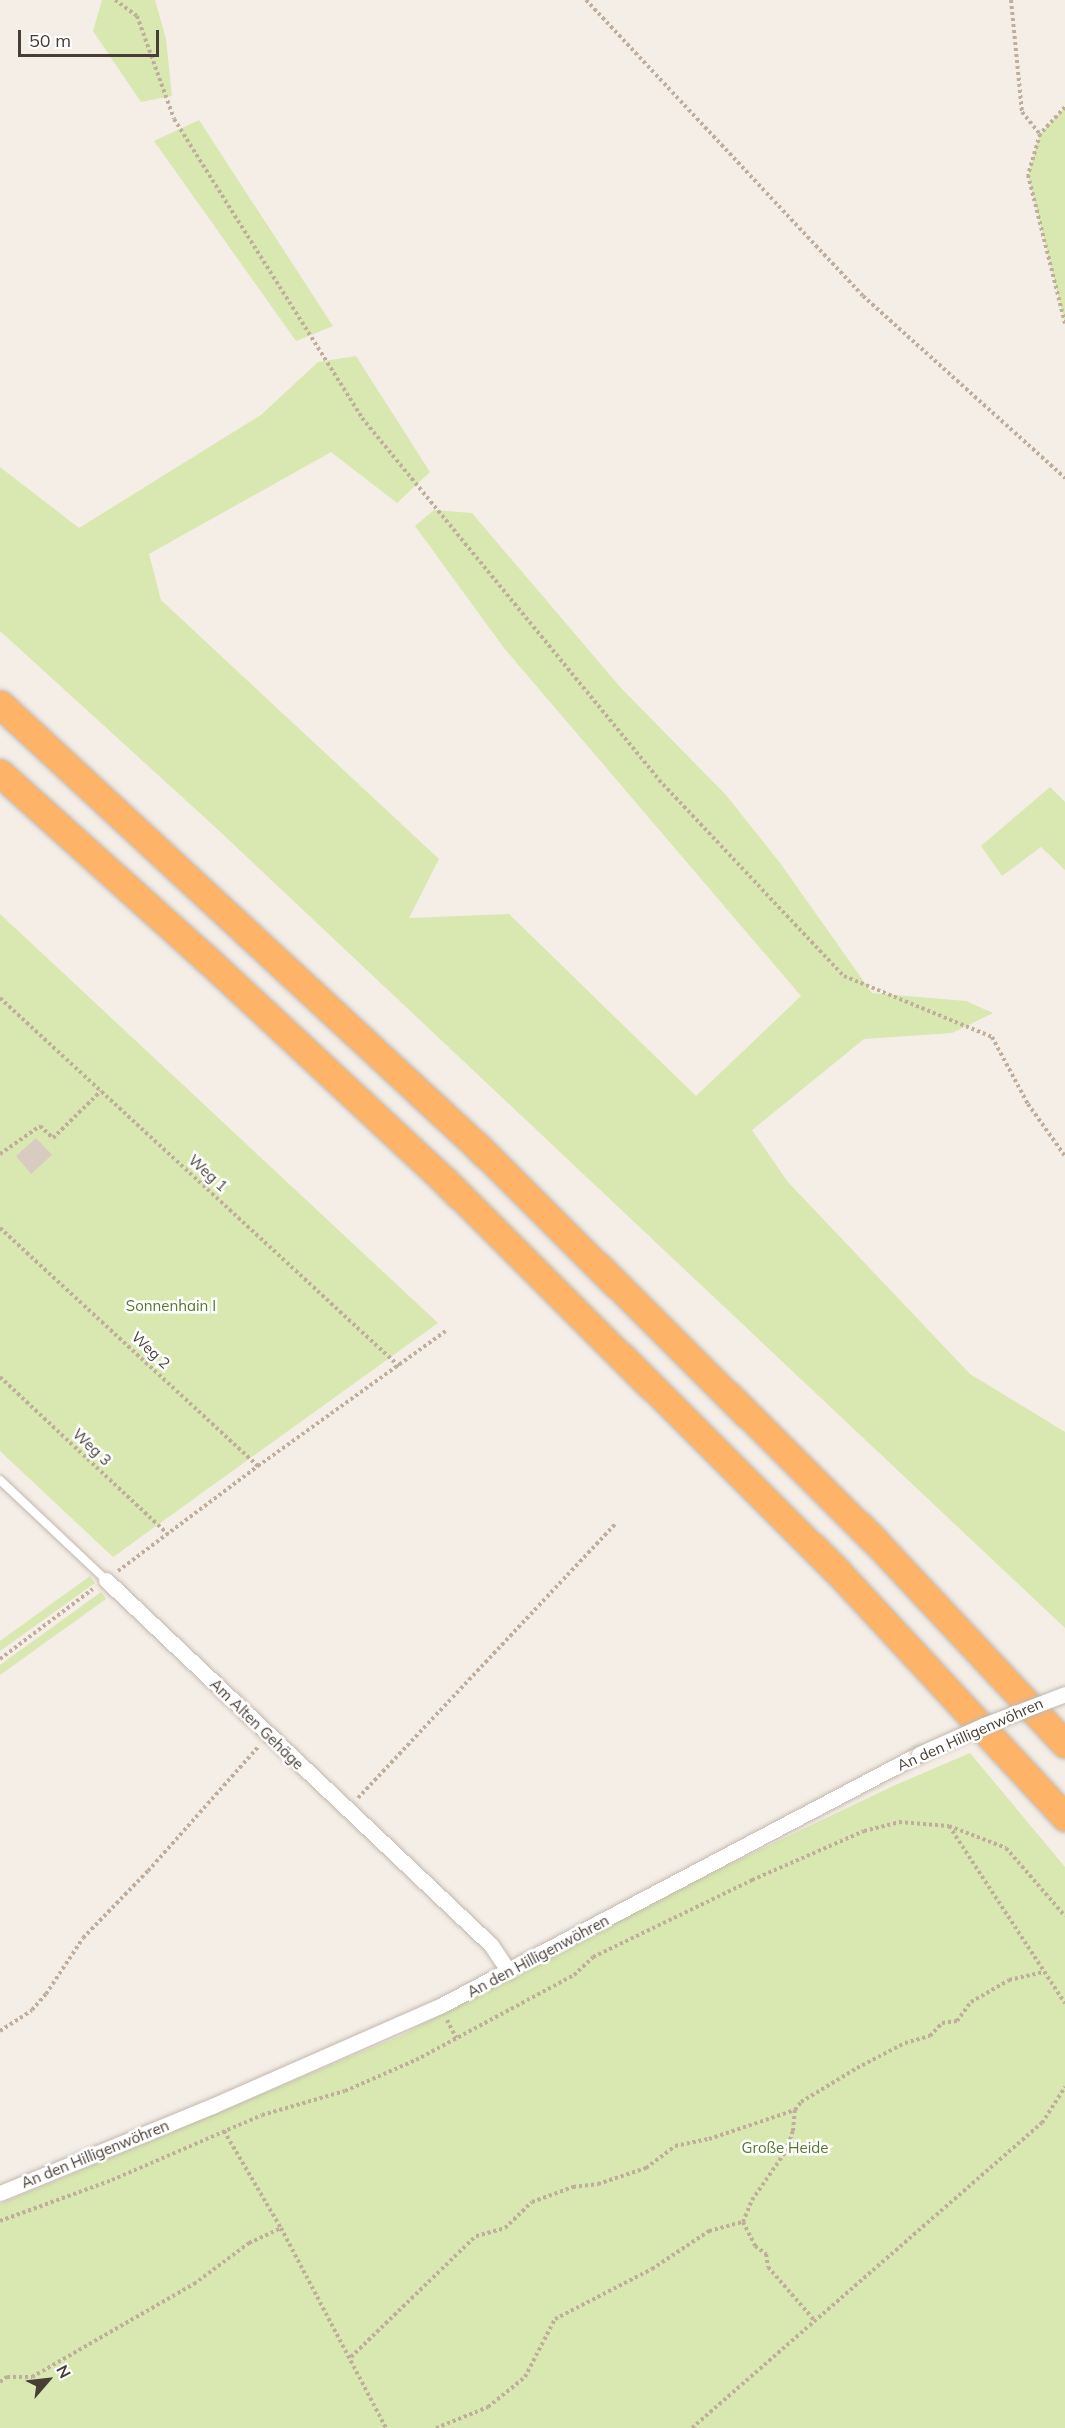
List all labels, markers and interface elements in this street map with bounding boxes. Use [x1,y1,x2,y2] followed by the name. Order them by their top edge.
[21,18,162,56] scale bar
[29,29,71,52] text: 50 m
[185,1151,231,1195] street label: Weg 1
[126,1297,216,1315] park label: Sonnenhain I
[128,1328,174,1372] street label: Weg 2
[69,1425,115,1469] street label: Weg 3
[207,1675,307,1773] street label: Am Alten Gehäge
[894,1694,1046,1774] street label: An den Hilligenwöhren
[464,1911,612,2001] street label: An den Hilligenwöhren
[18,2116,172,2192] street label: An den Hilligenwöhren
[742,2139,828,2157] park label: Große Heide
[18,2350,78,2410] north arrow
[52,2362,76,2382] text: N

